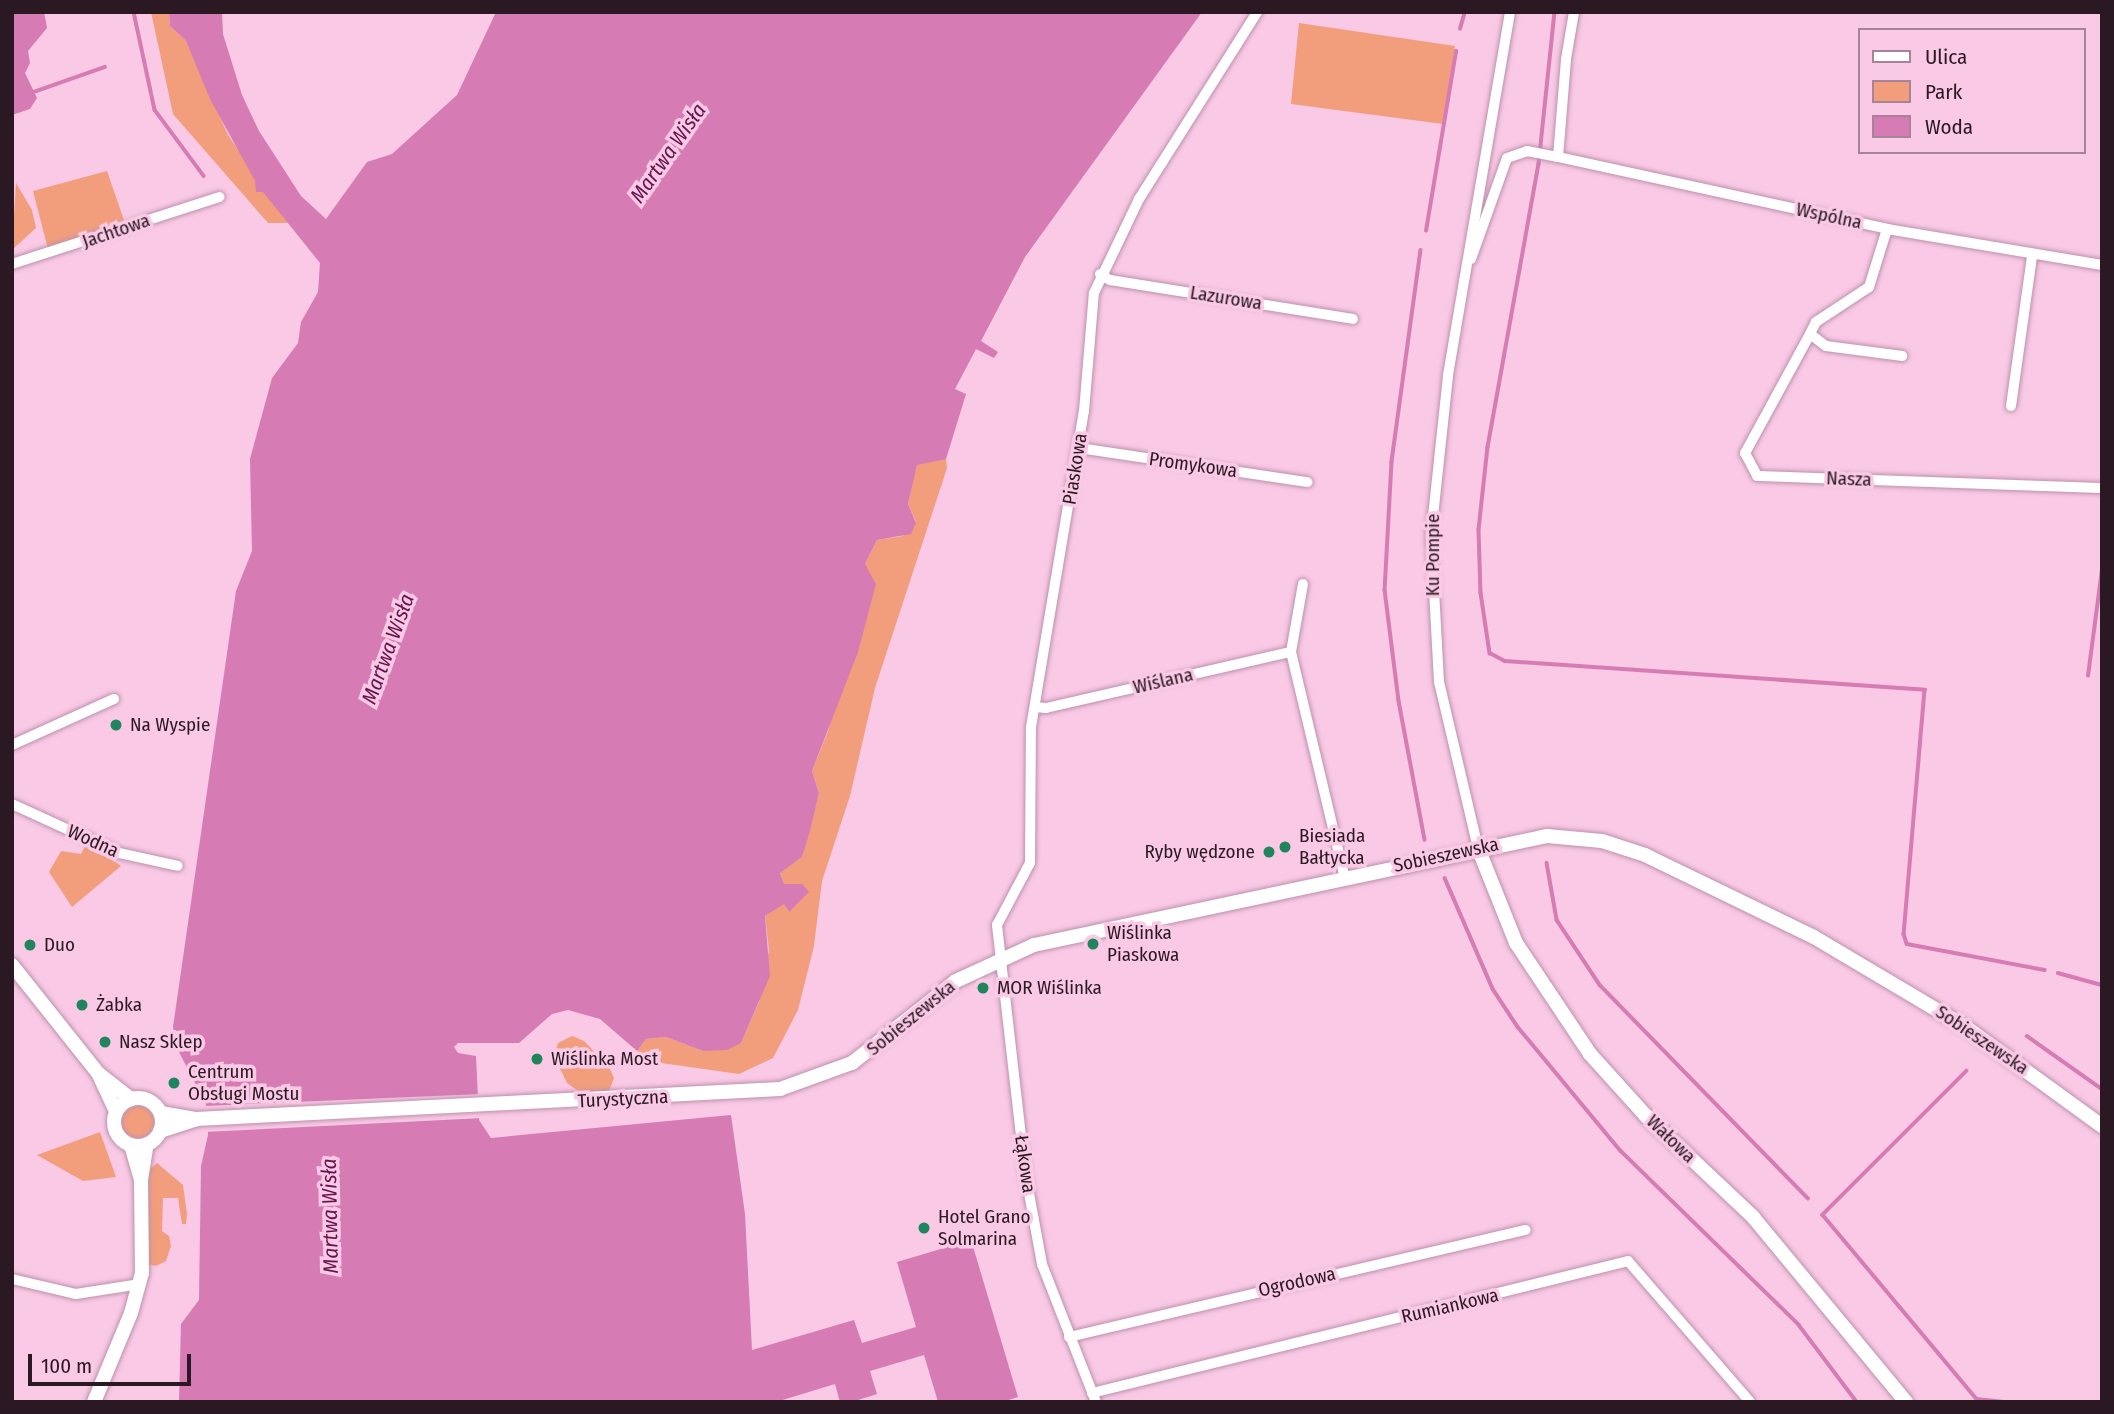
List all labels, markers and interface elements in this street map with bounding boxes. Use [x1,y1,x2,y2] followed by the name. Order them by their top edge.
[1858,28,2086,154] legend
[1925,44,1967,70] text: Ulica
[1925,79,1962,105] text: Park
[625,99,711,207] water label: Martwa Wisła
[1925,114,1973,140] text: Woda
[1794,198,1864,234] street label: Wspólna
[79,209,153,253] street label: Jachtowa
[1188,281,1264,315] street label: Lazurowa
[1058,432,1092,506] street label: Piaskowa
[1147,448,1239,482] street label: Promykowa
[1826,467,1872,491] street label: Nasza
[1422,514,1444,596] street label: Ku Pompie
[356,591,420,707] water label: Martwa Wisła
[1131,663,1195,699] street label: Wiślana
[130,714,210,736] place label: Na Wyspie
[108,717,124,733] marker: Na Wyspie
[64,820,122,862] street label: Wodna
[1299,825,1365,869] place label: Biesiada Bałtycka
[1391,833,1501,877] street label: Sobieszewska
[1277,839,1293,855] marker: Biesiada Bałtycka
[1144,841,1255,863] place label: Ryby wędzone
[1261,844,1277,860] marker: Ryby wędzone
[1107,922,1179,966] place label: Wiślinka Piaskowa
[44,934,75,956] place label: Duo
[1085,936,1101,952] marker: Wiślinka Piaskowa
[22,937,38,953] marker: Duo
[862,975,960,1061] street label: Sobieszewska
[997,977,1102,999] place label: MOR Wiślinka
[975,980,991,996] marker: MOR Wiślinka
[96,994,142,1016] place label: Żabka
[74,997,90,1013] marker: Żabka
[1931,1001,2033,1079] street label: Sobieszewska
[119,1031,202,1053] place label: Nasz Sklep
[97,1034,113,1050] marker: Nasz Sklep
[551,1048,658,1070] place label: Wiślinka Most
[529,1051,545,1067] marker: Wiślinka Most
[188,1061,299,1105] place label: Centrum Obsługi Mostu
[166,1075,182,1091] marker: Centrum Obsługi Mostu
[577,1085,669,1113] street label: Turystyczna
[1642,1110,1700,1168] street label: Wałowa
[1010,1134,1040,1194] street label: Łąkowa
[316,1158,344,1274] water label: Martwa Wisła
[938,1206,1031,1250] place label: Hotel Grano Solmarina
[916,1220,932,1236] marker: Hotel Grano Solmarina
[1256,1262,1338,1302] street label: Ogrodowa
[1399,1284,1501,1328] street label: Rumiankowa
[32,1340,194,1384] scale bar
[41,1353,92,1379] text: 100 m

